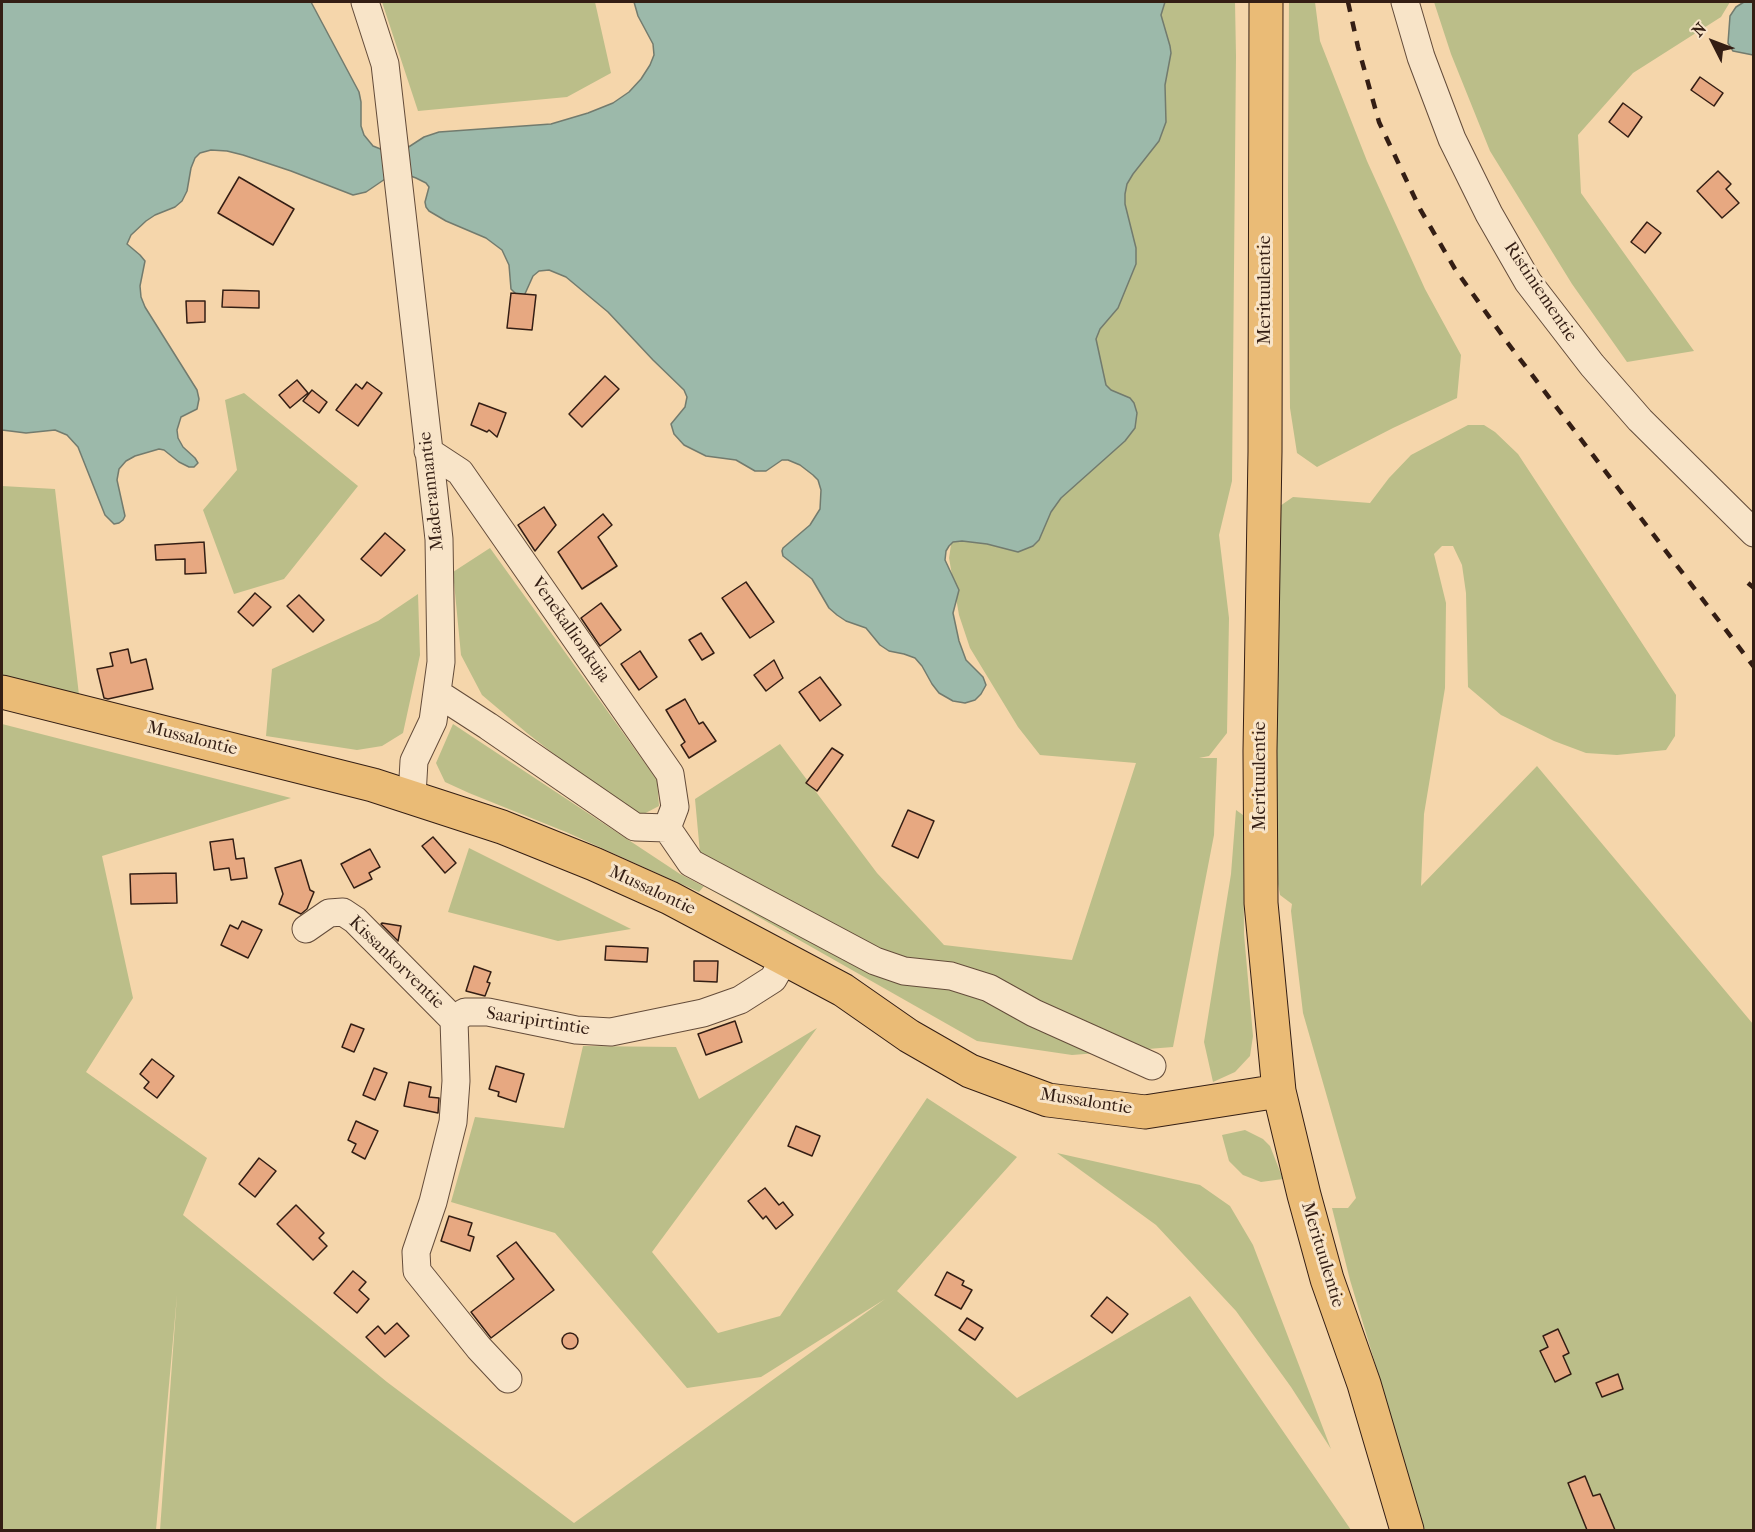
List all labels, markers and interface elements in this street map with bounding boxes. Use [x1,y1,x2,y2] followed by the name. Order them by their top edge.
[1683,12,1743,72] north arrow
[1688,19,1710,40] text: N
[1255,235,1277,345] street label: Merituulentie
[1499,238,1581,346] street label: Ristiniementie
[415,430,449,552] street label: Maderannantie
[526,573,614,687] street label: Venekallionkuja
[144,717,240,761] street label: Mussalontie
[1250,721,1272,831] street label: Merituulentie
[605,862,699,920] street label: Mussalontie
[344,912,448,1014] street label: Kissankorventie
[485,1003,591,1041] street label: Saaripirtintie
[1039,1084,1133,1120] street label: Mussalontie
[1296,1200,1348,1310] street label: Merituulentie

